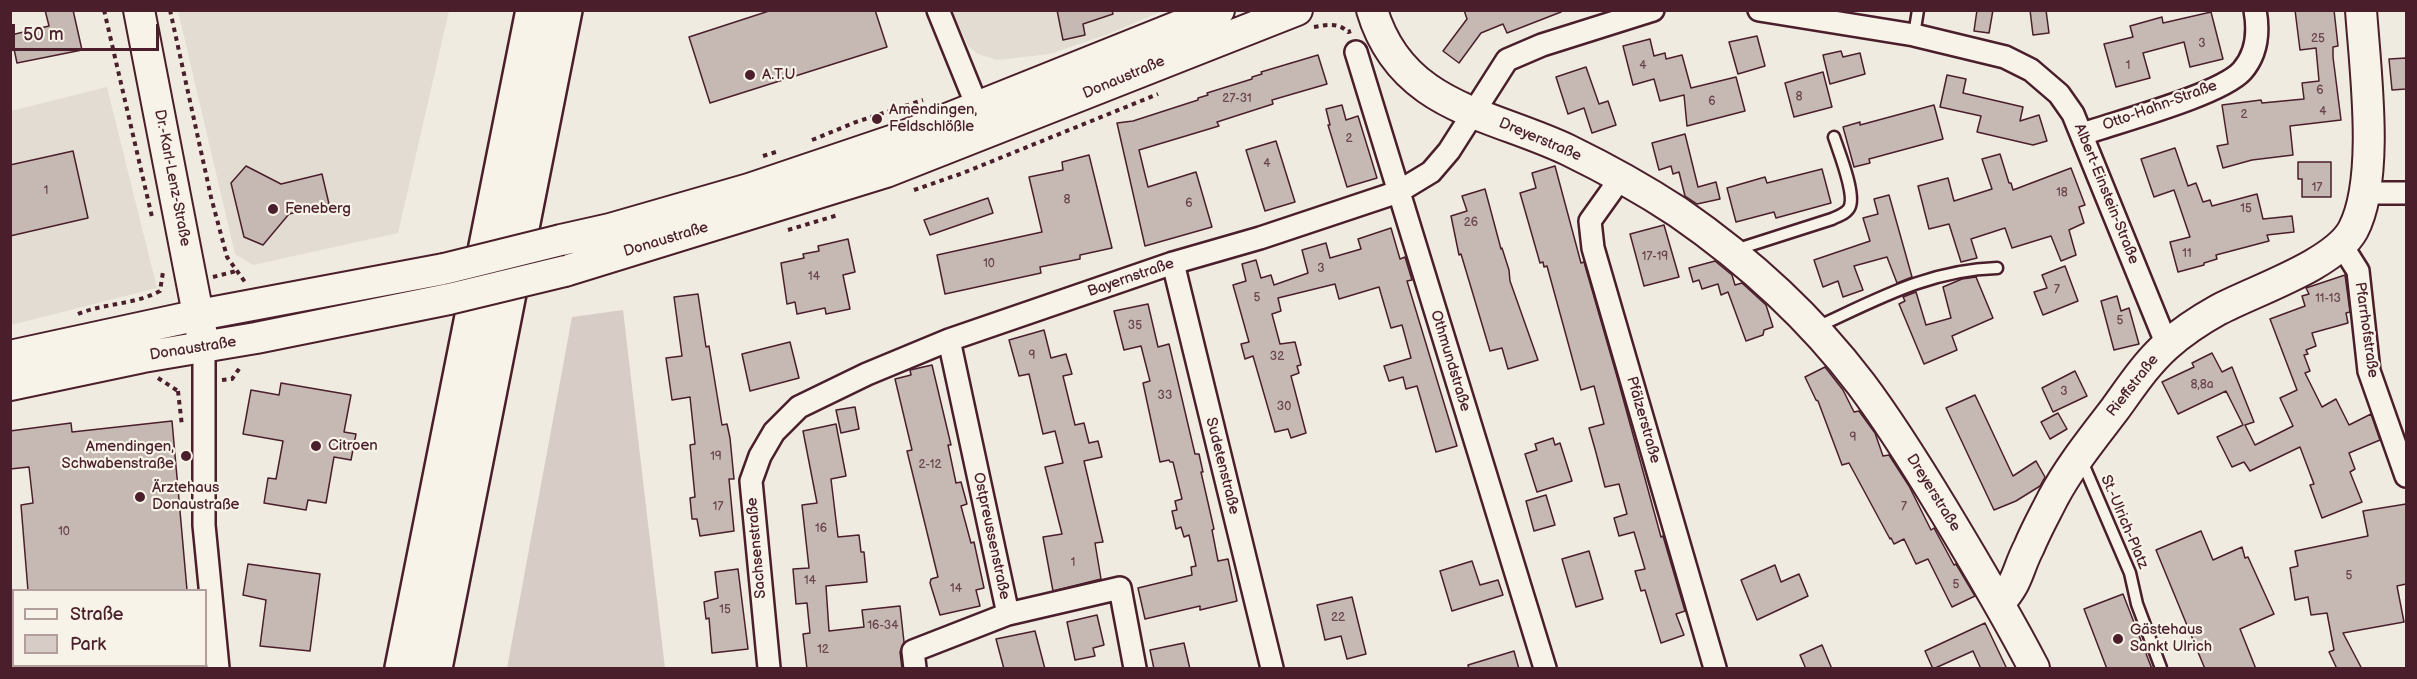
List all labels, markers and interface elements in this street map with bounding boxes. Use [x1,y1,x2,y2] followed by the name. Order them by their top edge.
[15,12,162,50] scale bar
[23,24,64,45] text: 50 m
[2311,32,2325,46] house number: 25
[2198,37,2206,51] house number: 3
[1080,53,1168,103] street label: Donaustraße
[1639,59,1647,73] house number: 4
[2126,59,2130,73] house number: 1
[762,66,795,84] place label: A.T.U
[743,68,757,82] marker: A.T.U
[2100,77,2220,135] street label: Otto-Hahn-Straße
[2316,84,2324,98] house number: 6
[1796,90,1802,104] house number: 8
[1222,92,1252,106] house number: 27-31
[1708,95,1716,109] house number: 6
[889,101,977,136] place label: Amendingen, Feldschlößle
[2319,105,2327,119] house number: 4
[150,108,194,248] street label: Dr.-Karl-Lenz-Straße
[2240,108,2248,122] house number: 2
[870,112,884,126] marker: Amendingen, Feldschlößle
[1496,115,1584,165] street label: Dreyerstraße
[2070,121,2142,267] street label: Albert-Einstein-Straße
[1345,132,1353,146] house number: 2
[1263,157,1271,171] house number: 4
[2312,181,2322,195] house number: 17
[44,184,48,198] house number: 1
[2056,186,2068,200] house number: 18
[1064,193,1070,207] house number: 8
[1185,197,1193,211] house number: 6
[285,200,351,218] place label: Feneberg
[266,202,280,216] marker: Feneberg
[2240,202,2252,216] house number: 15
[1464,216,1478,230] house number: 26
[622,219,710,261] street label: Donaustraße
[2182,247,2192,261] house number: 11
[1642,250,1668,264] house number: 17-19
[1085,255,1177,301] street label: Bayernstraße
[983,257,995,271] house number: 10
[1317,262,1325,276] house number: 3
[808,270,820,284] house number: 14
[2350,281,2382,379] street label: Pfarrhofstraße
[2054,283,2060,297] house number: 7
[1254,291,1260,305] house number: 5
[2315,292,2341,306] house number: 11-13
[1426,308,1474,414] street label: Othmundstraße
[2117,314,2123,328] house number: 5
[1128,319,1142,333] house number: 35
[148,333,238,365] street label: Donaustraße
[1029,349,1035,363] house number: 9
[1270,350,1284,364] house number: 32
[2103,351,2163,421] street label: Rieffstraße
[1622,375,1664,465] street label: Pfälzerstraße
[2191,378,2213,392] house number: 8,8a
[2060,385,2068,399] house number: 3
[1158,389,1172,403] house number: 33
[1277,400,1291,414] house number: 30
[1201,416,1243,516] street label: Sudetenstraße
[1850,431,1856,445] house number: 9
[328,437,378,455] place label: Citroen
[62,438,174,473] place label: Amendingen, Schwabenstraße
[309,439,323,453] marker: Citroen
[179,449,193,463] marker: Amendingen, Schwabenstraße
[710,450,722,464] house number: 19
[1902,451,1964,535] street label: Dreyerstraße
[918,458,942,472] house number: 2-12
[969,471,1013,601] street label: Ostpreussenstraße
[2096,472,2152,572] street label: St.-Ulrich-Platz
[152,479,239,514] place label: Ärztehaus Donaustraße
[133,490,147,504] marker: Ärztehaus Donaustraße
[744,497,770,599] street label: Sachsenstraße
[713,500,723,514] house number: 17
[1901,500,1907,514] house number: 7
[815,522,827,536] house number: 16
[58,525,70,539] house number: 10
[1071,556,1075,570] house number: 1
[2346,569,2352,583] house number: 5
[804,574,816,588] house number: 14
[1953,578,1959,592] house number: 5
[950,582,962,596] house number: 14
[12,589,207,667] legend
[719,603,731,617] house number: 15
[70,604,123,625] text: Straße
[1331,611,1345,625] house number: 22
[867,619,899,633] house number: 16-34
[2130,621,2212,656] place label: Gästehaus Sankt Ulrich
[2111,632,2125,646] marker: Gästehaus Sankt Ulrich
[70,634,106,655] text: Park
[817,643,829,657] house number: 12

